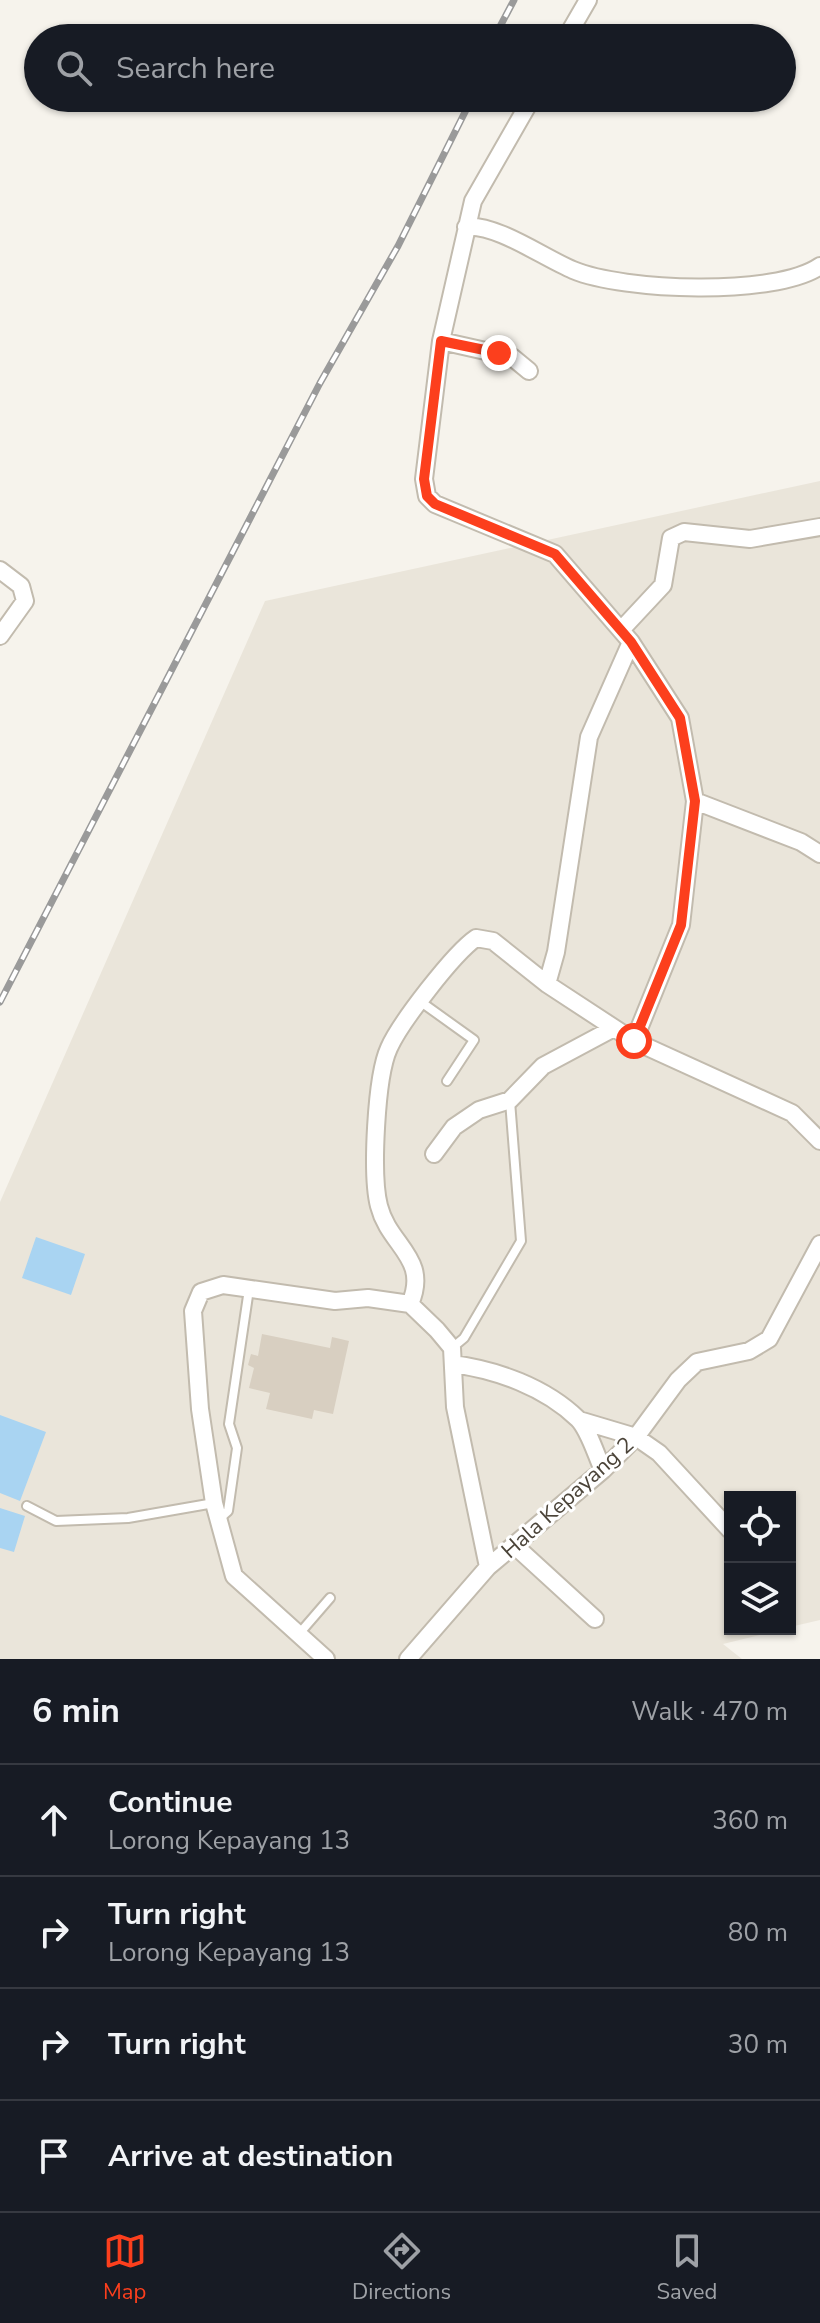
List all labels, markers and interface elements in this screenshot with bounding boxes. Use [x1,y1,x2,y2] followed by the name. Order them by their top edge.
[24,24,796,112] search box
[52,46,96,90] icon: search
[116,48,275,89] text: Search here
[481,335,517,371] route end
[616,1023,652,1059] route start
[495,1430,640,1565] street label: Hala Kepayang 2
[724,1491,796,1635] map controls
[724,1491,796,1563] button: locate
[724,1563,796,1635] button: layers
[32,1688,120,1734] text: 6 min
[631,1694,788,1729] text: Walk · 470 m
[108,1782,233,1823] text: Continue
[32,1798,76,1842] icon: ahead
[712,1803,788,1838] text: 360 m
[108,1823,350,1858] text: Lorong Kepayang 13
[108,1894,246,1935] text: Turn right
[32,1910,76,1954] icon: right
[728,1915,788,1950] text: 80 m
[108,1935,350,1970] text: Lorong Kepayang 13
[32,2022,76,2066] icon: right
[108,2024,246,2065] text: Turn right
[728,2027,788,2062] text: 30 m
[32,2134,76,2178] icon: arrive
[108,2136,393,2177] text: Arrive at destination
[103,2229,147,2307] tab: Map
[352,2229,451,2307] tab: Directions
[657,2229,717,2307] tab: Saved

